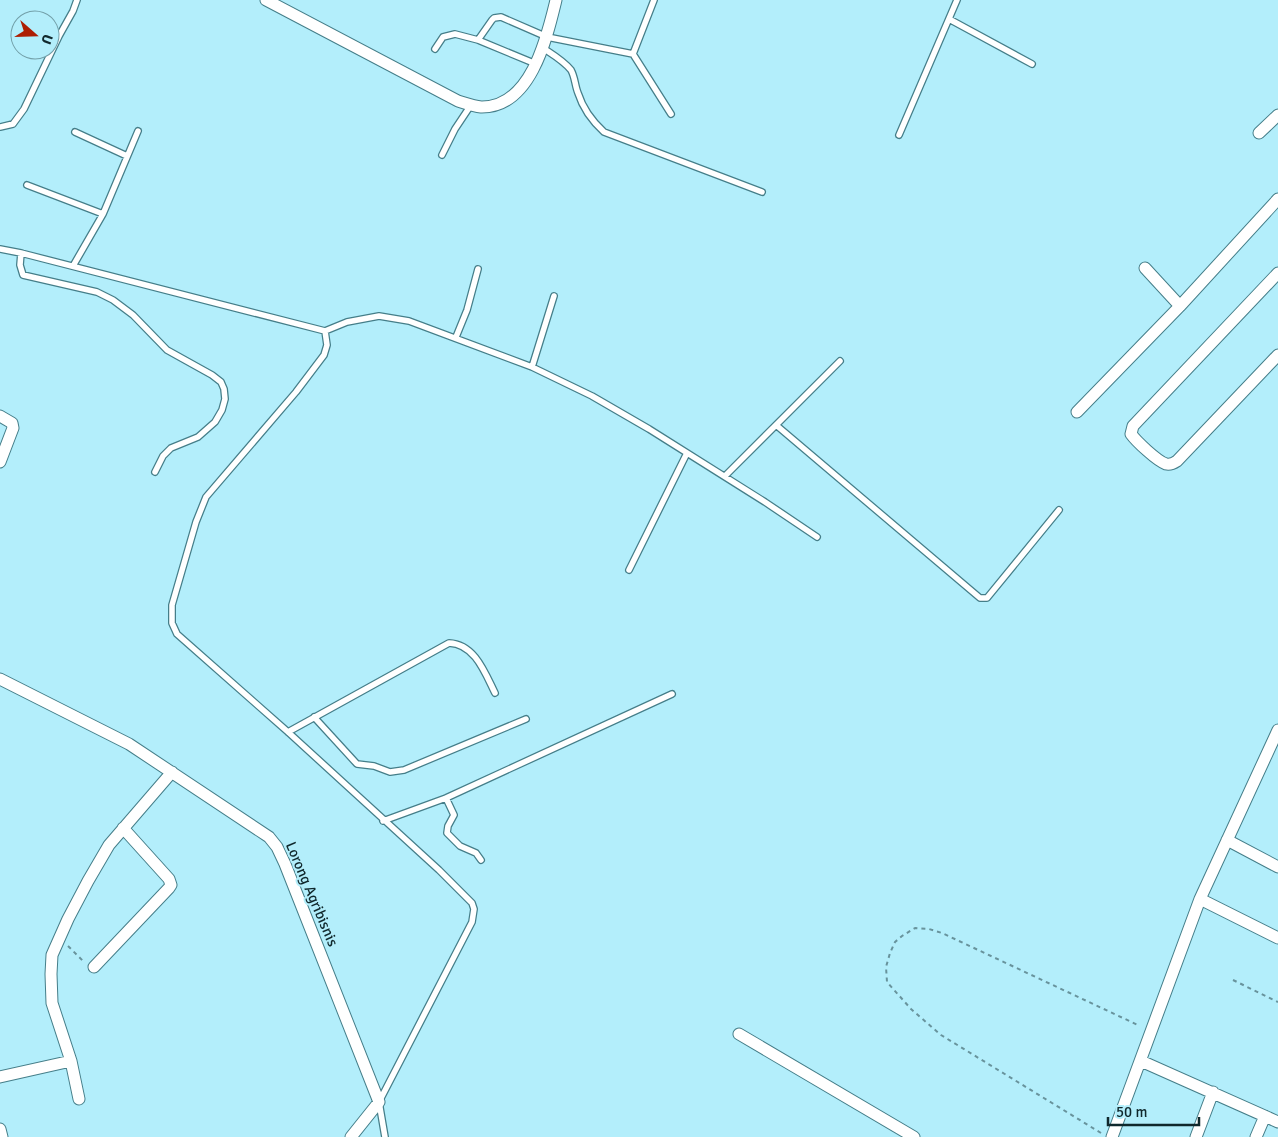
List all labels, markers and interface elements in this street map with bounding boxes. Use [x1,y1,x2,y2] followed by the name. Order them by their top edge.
[10,10,60,60] north arrow
[37,32,56,47] text: U
[282,839,342,949] street label: Lorong Agribisnis
[1108,1094,1199,1126] scale bar
[1116,1103,1147,1121] text: 50 m

